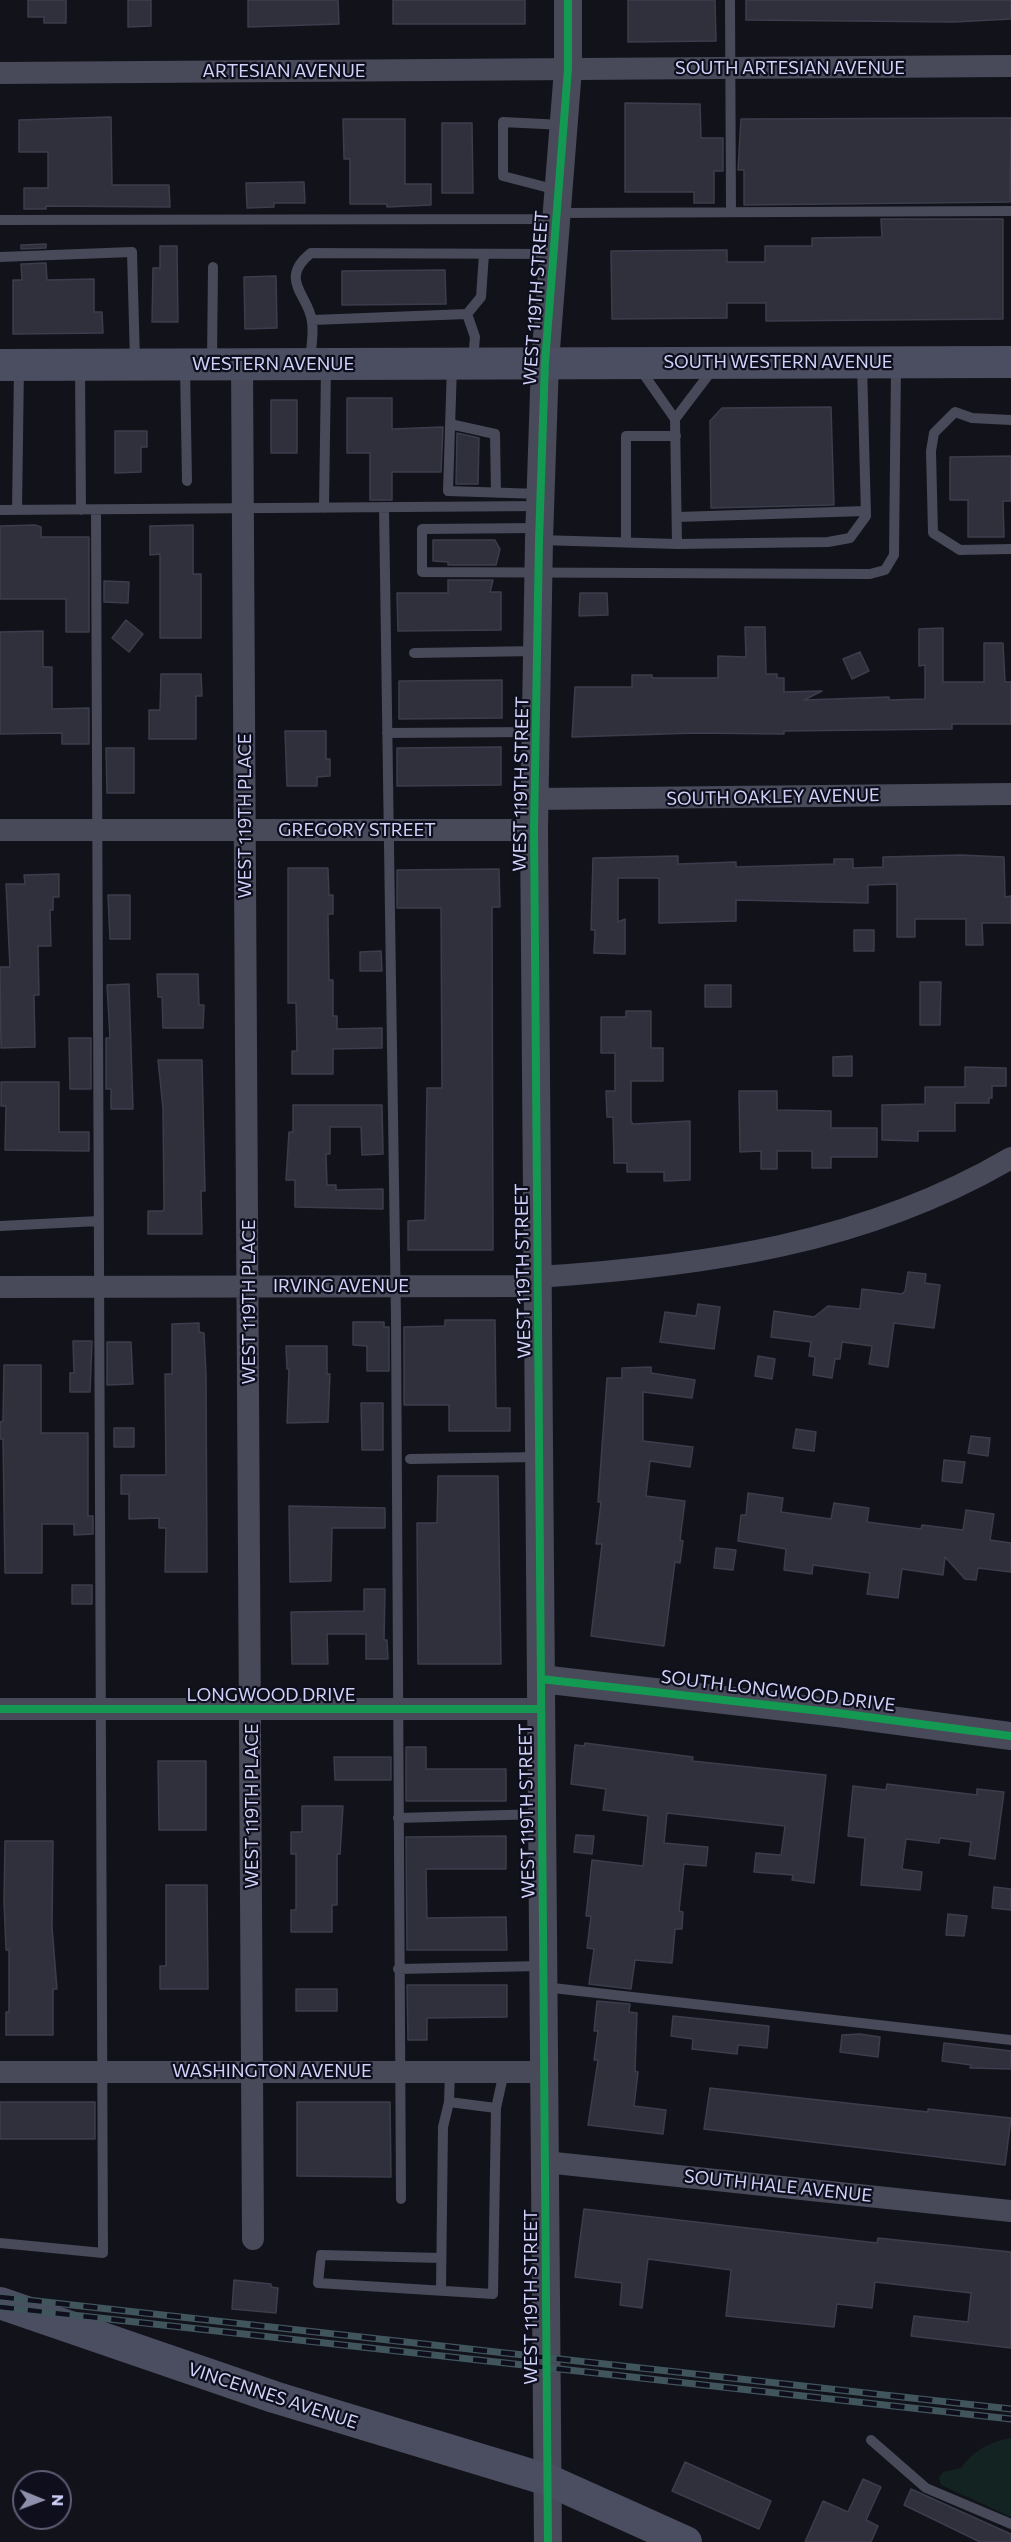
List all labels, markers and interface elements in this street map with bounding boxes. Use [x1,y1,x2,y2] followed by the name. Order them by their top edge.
[675,57,905,79] street label: SOUTH ARTESIAN AVENUE
[203,60,365,82] street label: ARTESIAN AVENUE
[519,210,553,386] street label: WEST 119TH STREET
[663,351,893,373] street label: SOUTH WESTERN AVENUE
[192,353,354,375] street label: WESTERN AVENUE
[509,696,533,872] street label: WEST 119TH STREET
[234,733,256,899] street label: WEST 119TH PLACE
[666,784,880,810] street label: SOUTH OAKLEY AVENUE
[278,819,436,841] street label: GREGORY STREET
[511,1183,535,1359] street label: WEST 119TH STREET
[238,1219,260,1385] street label: WEST 119TH PLACE
[273,1275,409,1297] street label: IRVING AVENUE
[660,1666,896,1716] street label: SOUTH LONGWOOD DRIVE
[187,1684,355,1706] street label: LONGWOOD DRIVE
[241,1723,263,1889] street label: WEST 119TH PLACE
[515,1723,539,1899] street label: WEST 119TH STREET
[172,2060,372,2082] street label: WASHINGTON AVENUE
[683,2165,873,2207] street label: SOUTH HALE AVENUE
[520,2209,542,2385] street label: WEST 119TH STREET
[185,2358,361,2434] street label: VINCENNES AVENUE
[12,2470,72,2530] north arrow
[49,2494,68,2506] text: N

